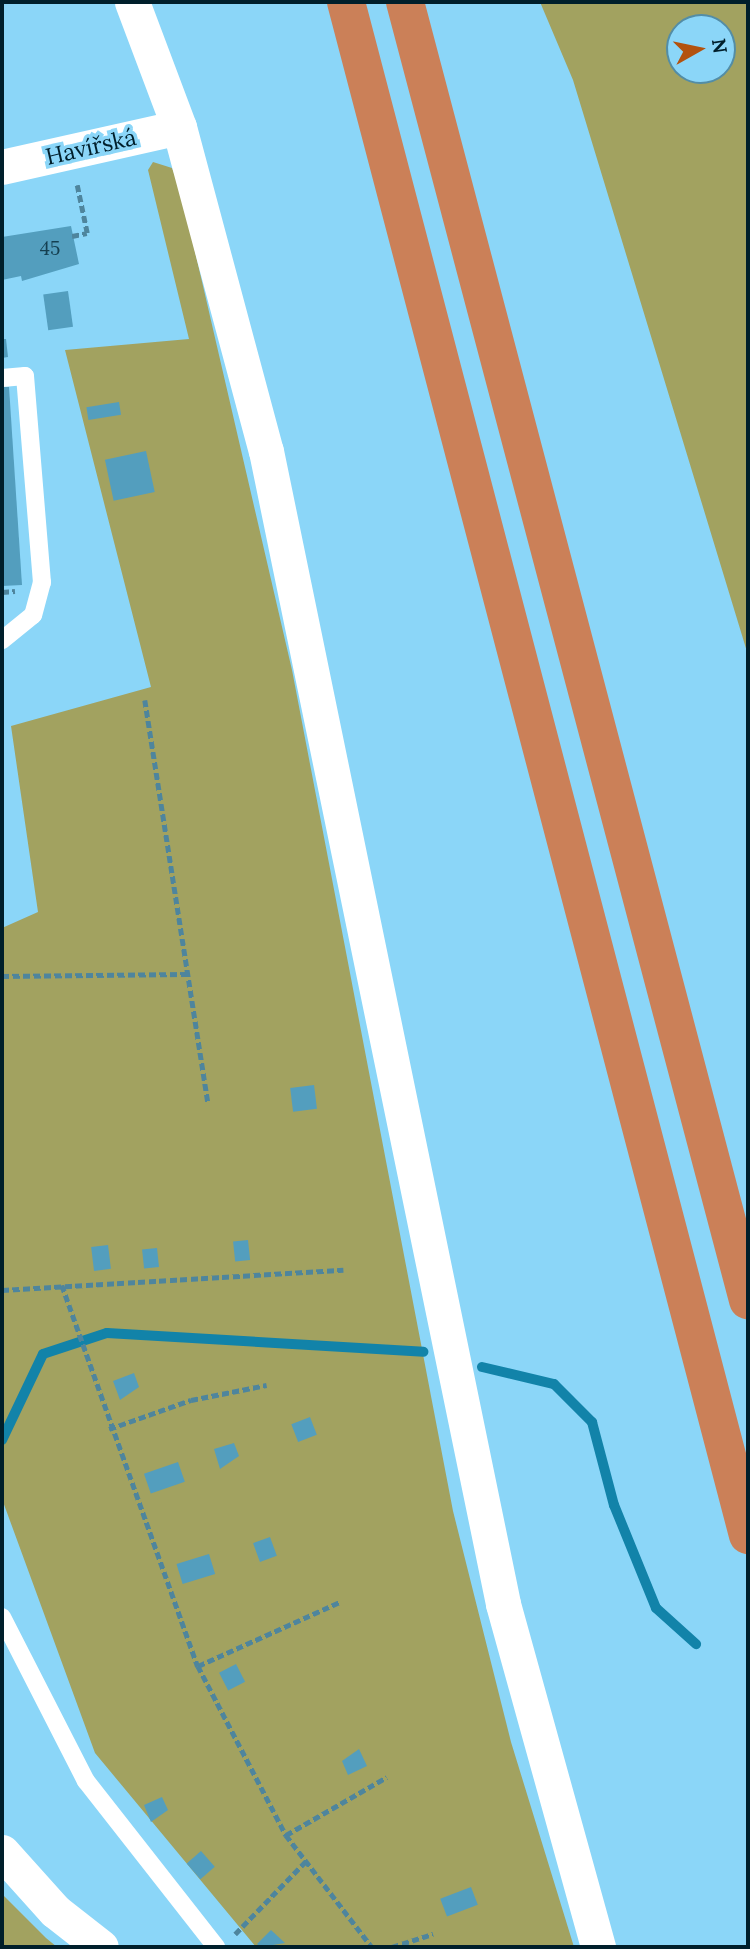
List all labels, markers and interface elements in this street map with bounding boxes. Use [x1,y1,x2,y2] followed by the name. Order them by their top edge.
[666,14,736,84] north arrow
[707,37,733,55] text: N
[43,123,139,171] street label: Havířská
[40,238,60,260] house number: 45

